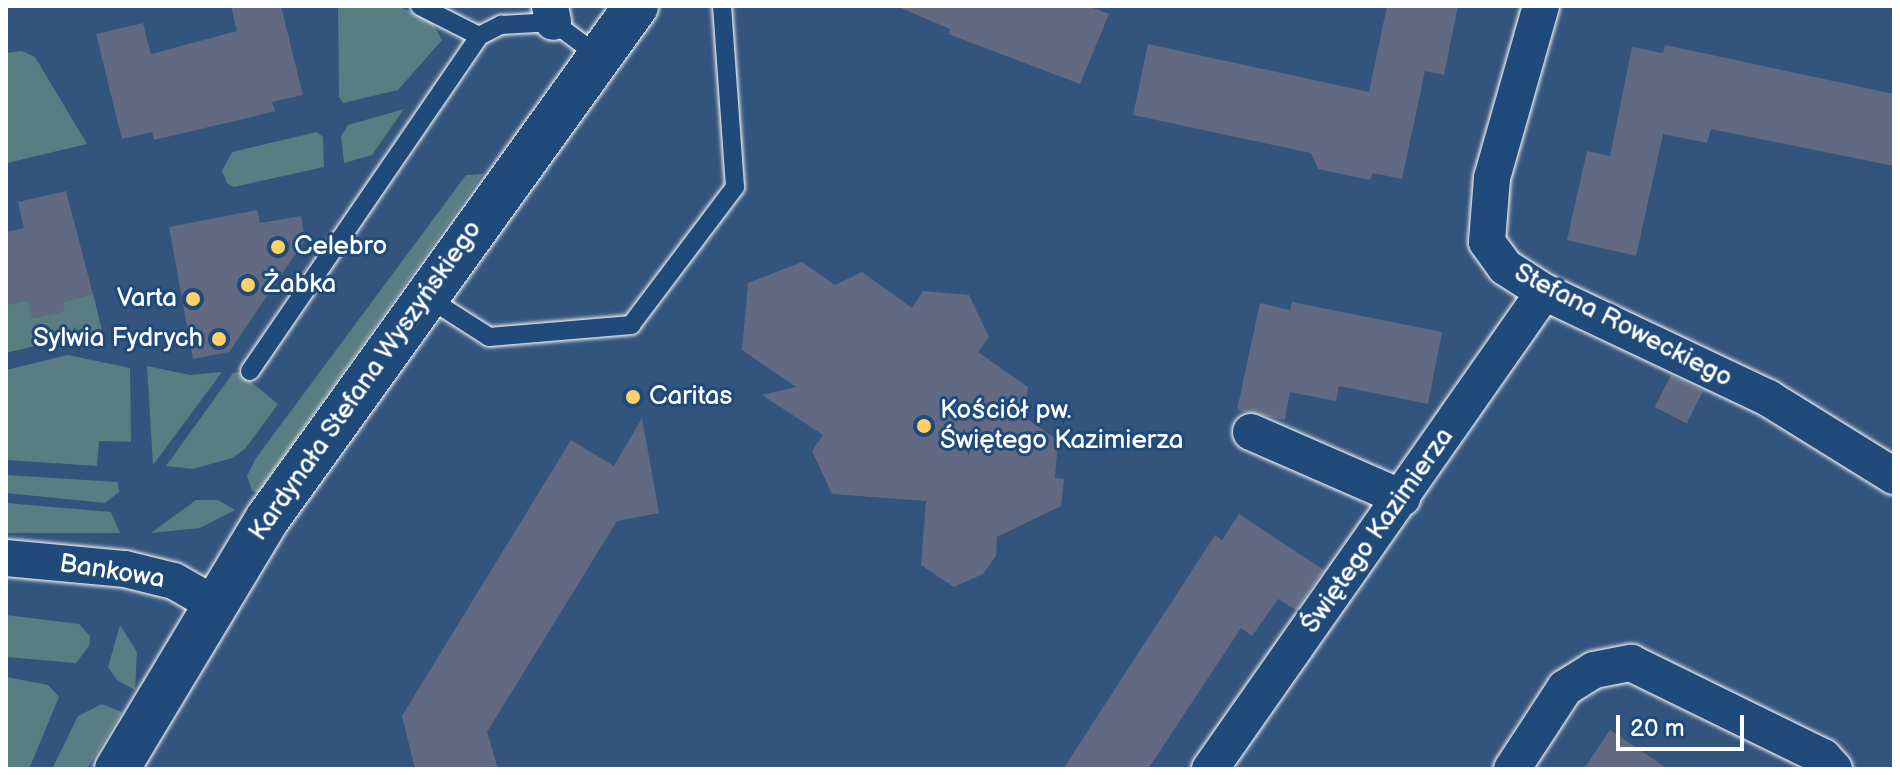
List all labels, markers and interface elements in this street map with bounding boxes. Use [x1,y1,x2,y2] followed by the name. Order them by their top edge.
[243,214,489,548] street label: Kardynała Stefana Wyszyńskiego
[294,231,387,263] place label: Celebro
[269,238,287,256] marker: Celebro
[1509,258,1737,394] street label: Stefana Roweckiego
[264,269,336,301] place label: Żabka
[239,276,257,294] marker: Żabka
[117,283,177,315] place label: Varta
[184,290,202,308] marker: Varta
[33,323,203,355] place label: Sylwia Fydrych
[210,330,228,348] marker: Sylwia Fydrych
[649,381,732,413] place label: Caritas
[624,388,642,406] marker: Caritas
[940,395,1184,456] place label: Kościół pw. Świętego Kazimierza
[915,417,933,435] marker: Kościół pw. Świętego Kazimierza
[1295,422,1461,640] street label: Świętego Kazimierza
[57,548,167,596] street label: Bankowa
[1620,699,1748,749] scale bar
[1630,714,1685,743] text: 20 m

